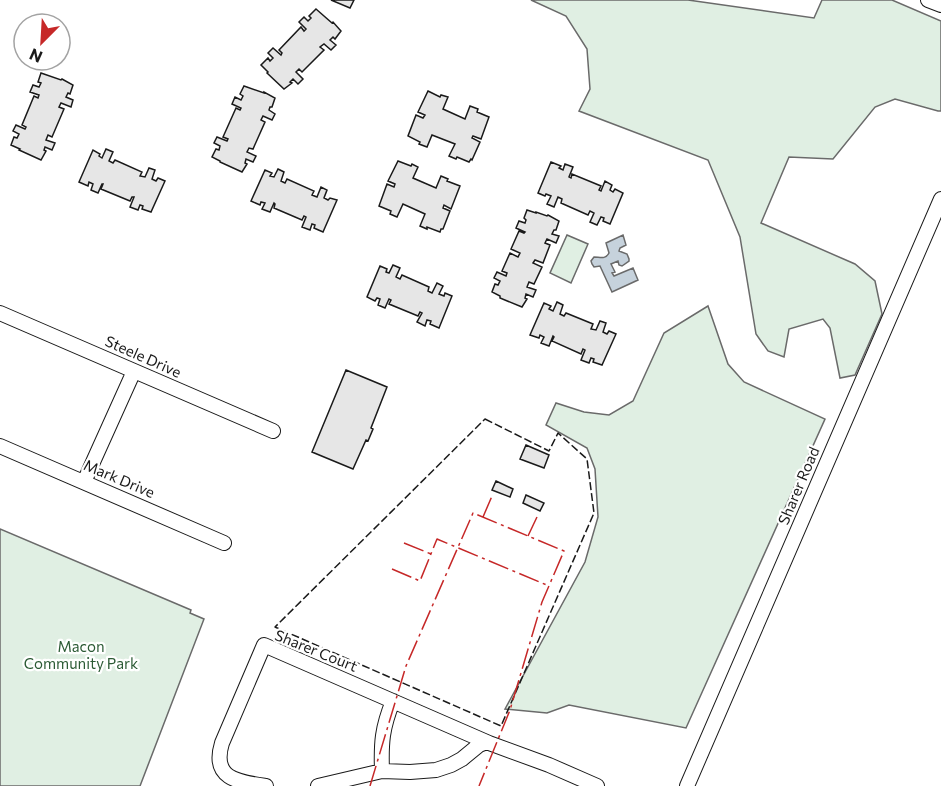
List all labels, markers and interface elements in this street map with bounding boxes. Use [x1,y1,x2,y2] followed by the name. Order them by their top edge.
[12,12,72,72] north arrow
[26,45,45,67] text: N
[103,331,184,381] street label: Steele Drive
[774,444,823,527] street label: Sharer Road
[81,455,158,501] street label: Mark Drive
[272,625,360,675] street label: Sharer Court
[24,637,138,672] park label: Macon Community Park

